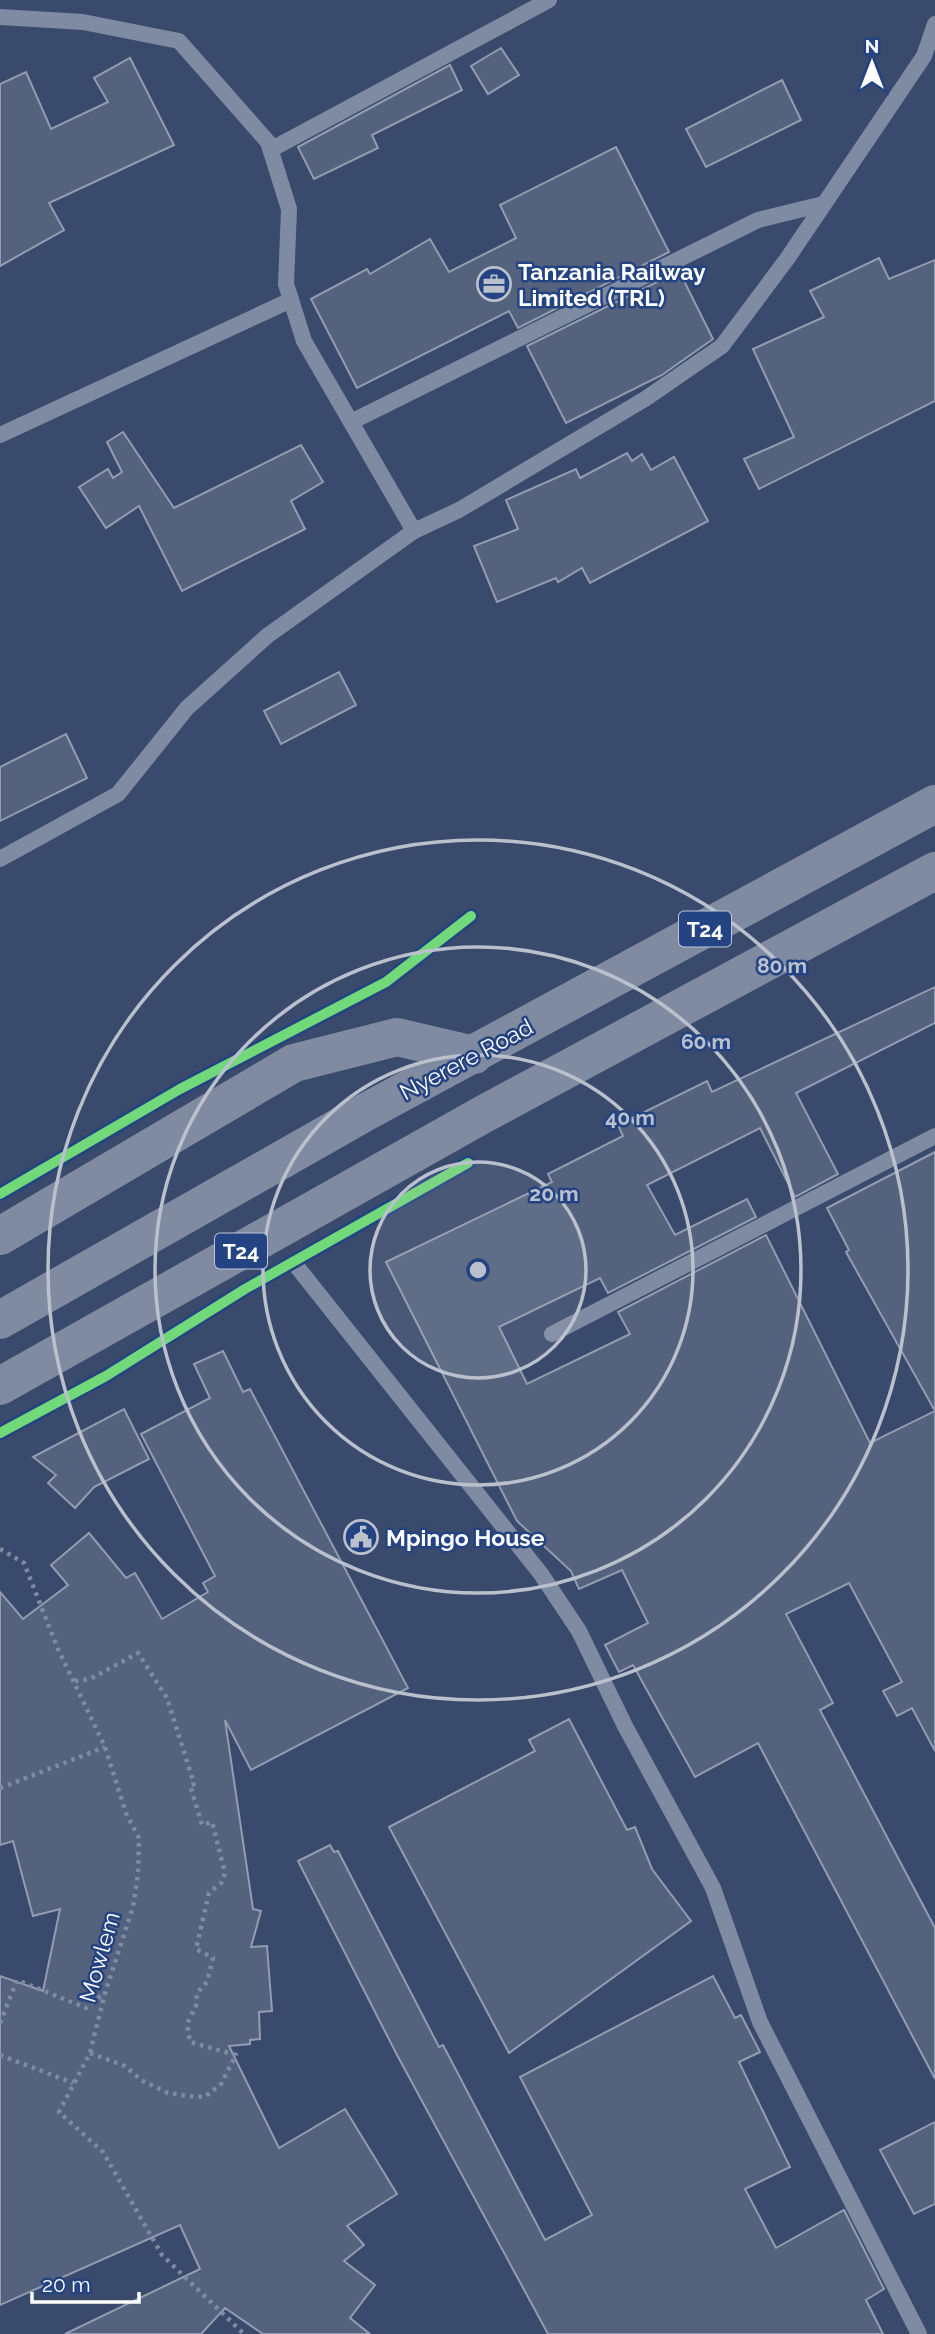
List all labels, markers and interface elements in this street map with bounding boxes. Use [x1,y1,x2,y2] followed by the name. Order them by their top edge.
[837,28,907,98] north arrow
[865,35,879,57] text: N
[518,258,706,311] place label: Tanzania Railway Limited (TRL)
[475,265,513,303] office icon: Tanzania Railway Limited (TRL)
[679,912,731,946] road number: T24
[757,953,807,978] text: 80 m
[395,1013,537,1105] street label: Nyerere Road
[681,1029,731,1054] text: 60 m
[605,1105,655,1130] text: 40 m
[529,1181,579,1206] text: 20 m
[215,1234,267,1268] road number: T24
[466,1258,490,1282] centre of rings
[342,1518,380,1556] public building icon: Mpingo House
[386,1524,545,1551] place label: Mpingo House
[73,1909,125,2005] street label: Mowlem
[32,2260,138,2304] scale bar
[42,2272,90,2297] text: 20 m

